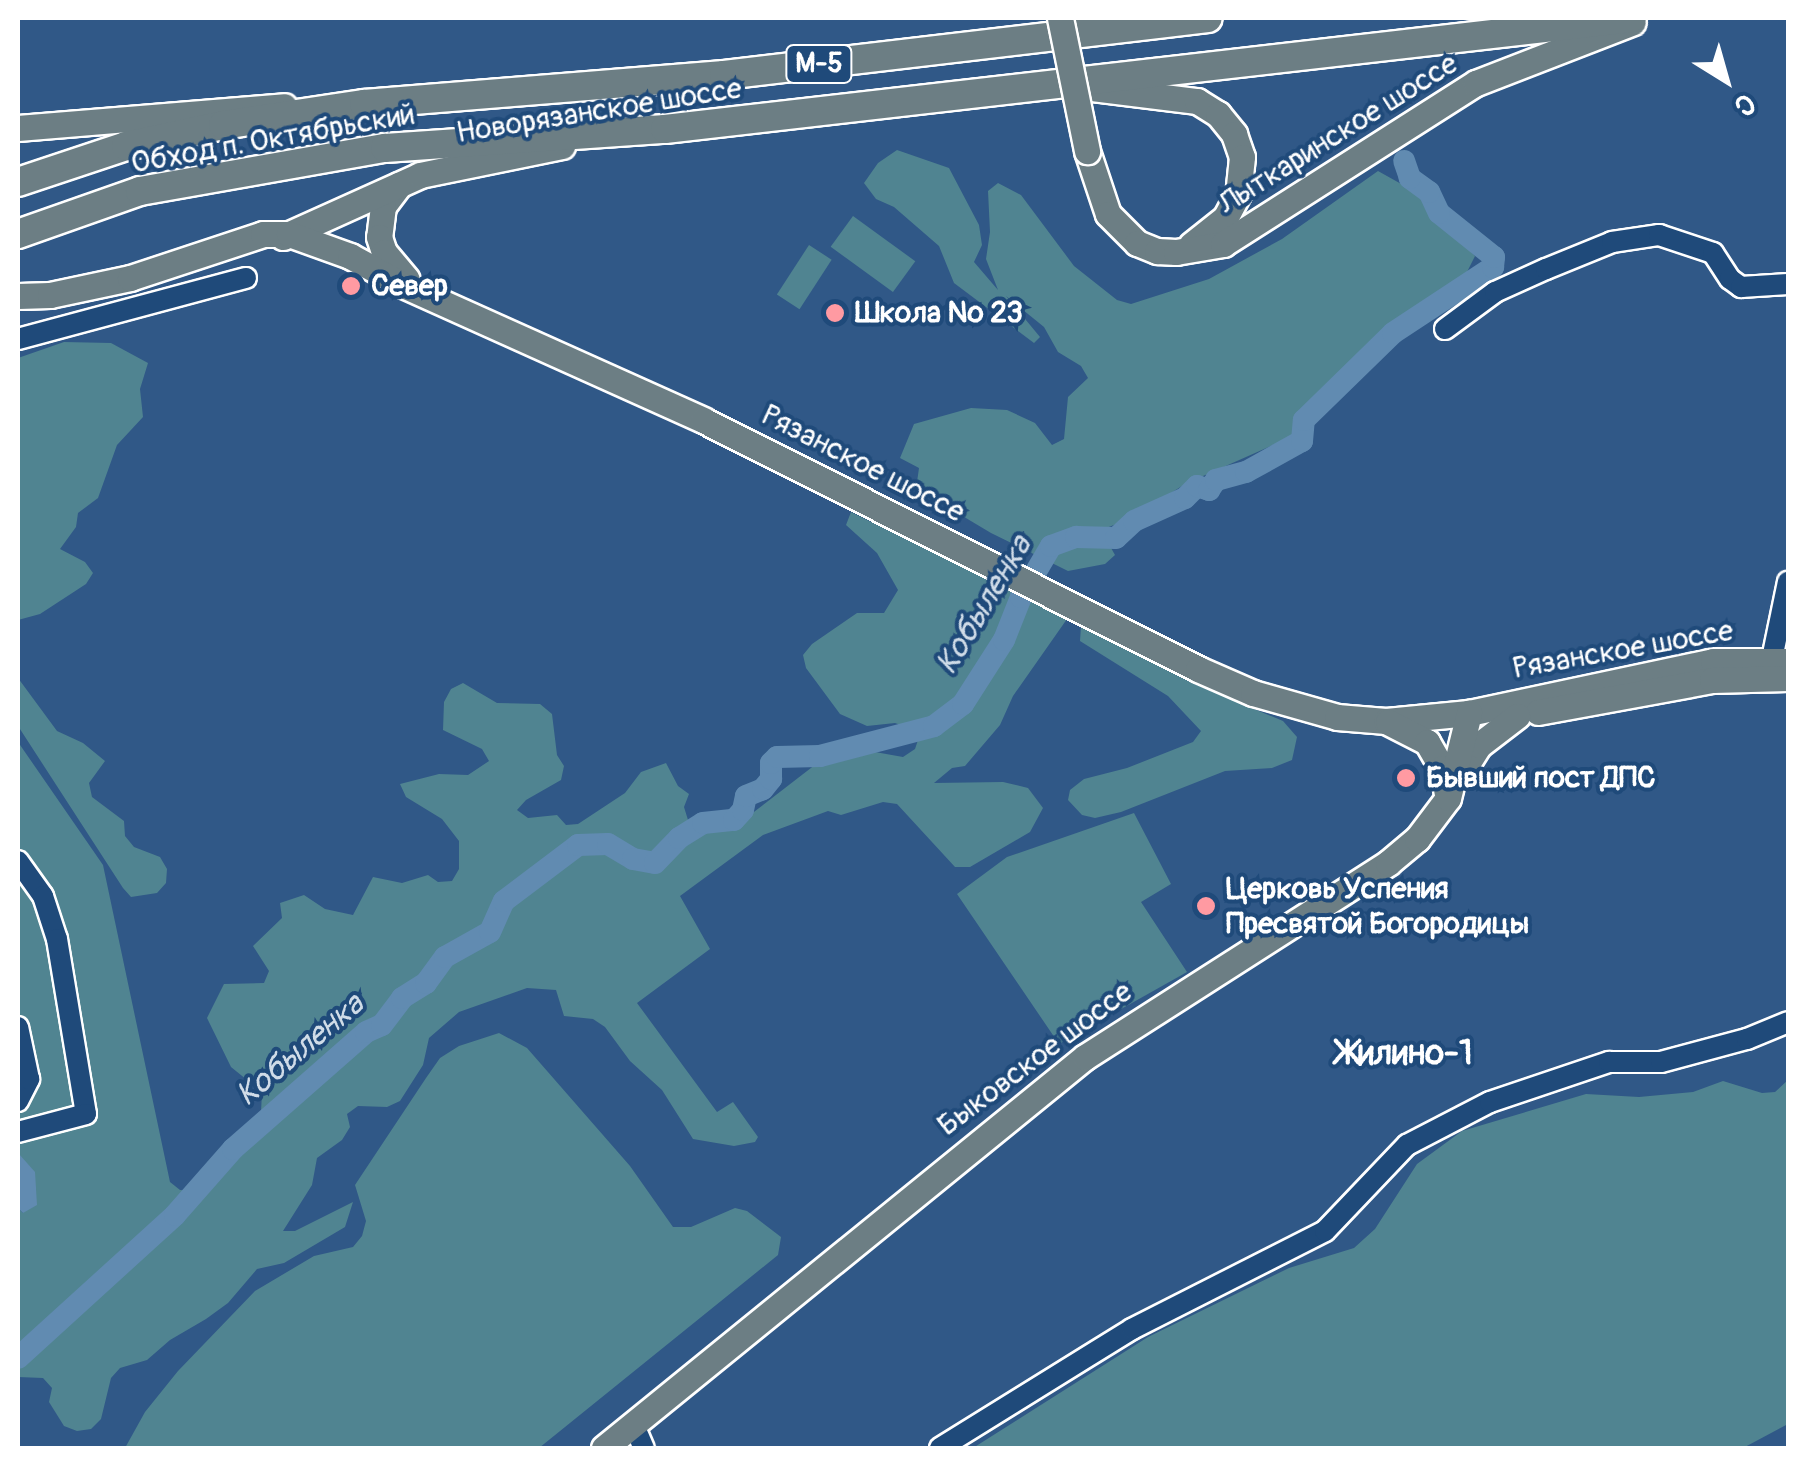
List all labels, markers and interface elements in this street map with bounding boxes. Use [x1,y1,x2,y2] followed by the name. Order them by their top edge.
[1676,30,1776,130] north arrow
[784,41,854,87] road number: М-5
[1212,46,1464,222] street label: Лыткаринское шоссе
[454,71,744,151] street label: Новорязанское шоссе
[1727,85,1762,124] text: С
[128,96,418,182] street label: Обход п. Октябрьский
[371,268,448,304] place label: Север
[340,275,362,297] marker: Север
[855,295,1023,331] place label: Школа № 23
[824,302,846,324] marker: Школа № 23
[755,397,971,531] street label: Рязанское шоссе
[928,529,1040,681] water label: Кобыленка
[1510,613,1736,687] street label: Рязанское шоссе
[1426,760,1656,796] place label: Бывший пост ДПС
[1395,767,1417,789] marker: Бывший пост ДПС
[1226,871,1529,942] place label: Церковь Успения Пресвятой Богородицы
[1195,895,1217,917] marker: Церковь Успения Пресвятой Богородицы
[931,974,1139,1144] street label: Быковское шоссе
[228,986,372,1114] water label: Кобыленка
[1337,1032,1473,1074] district label: Жилино-1

